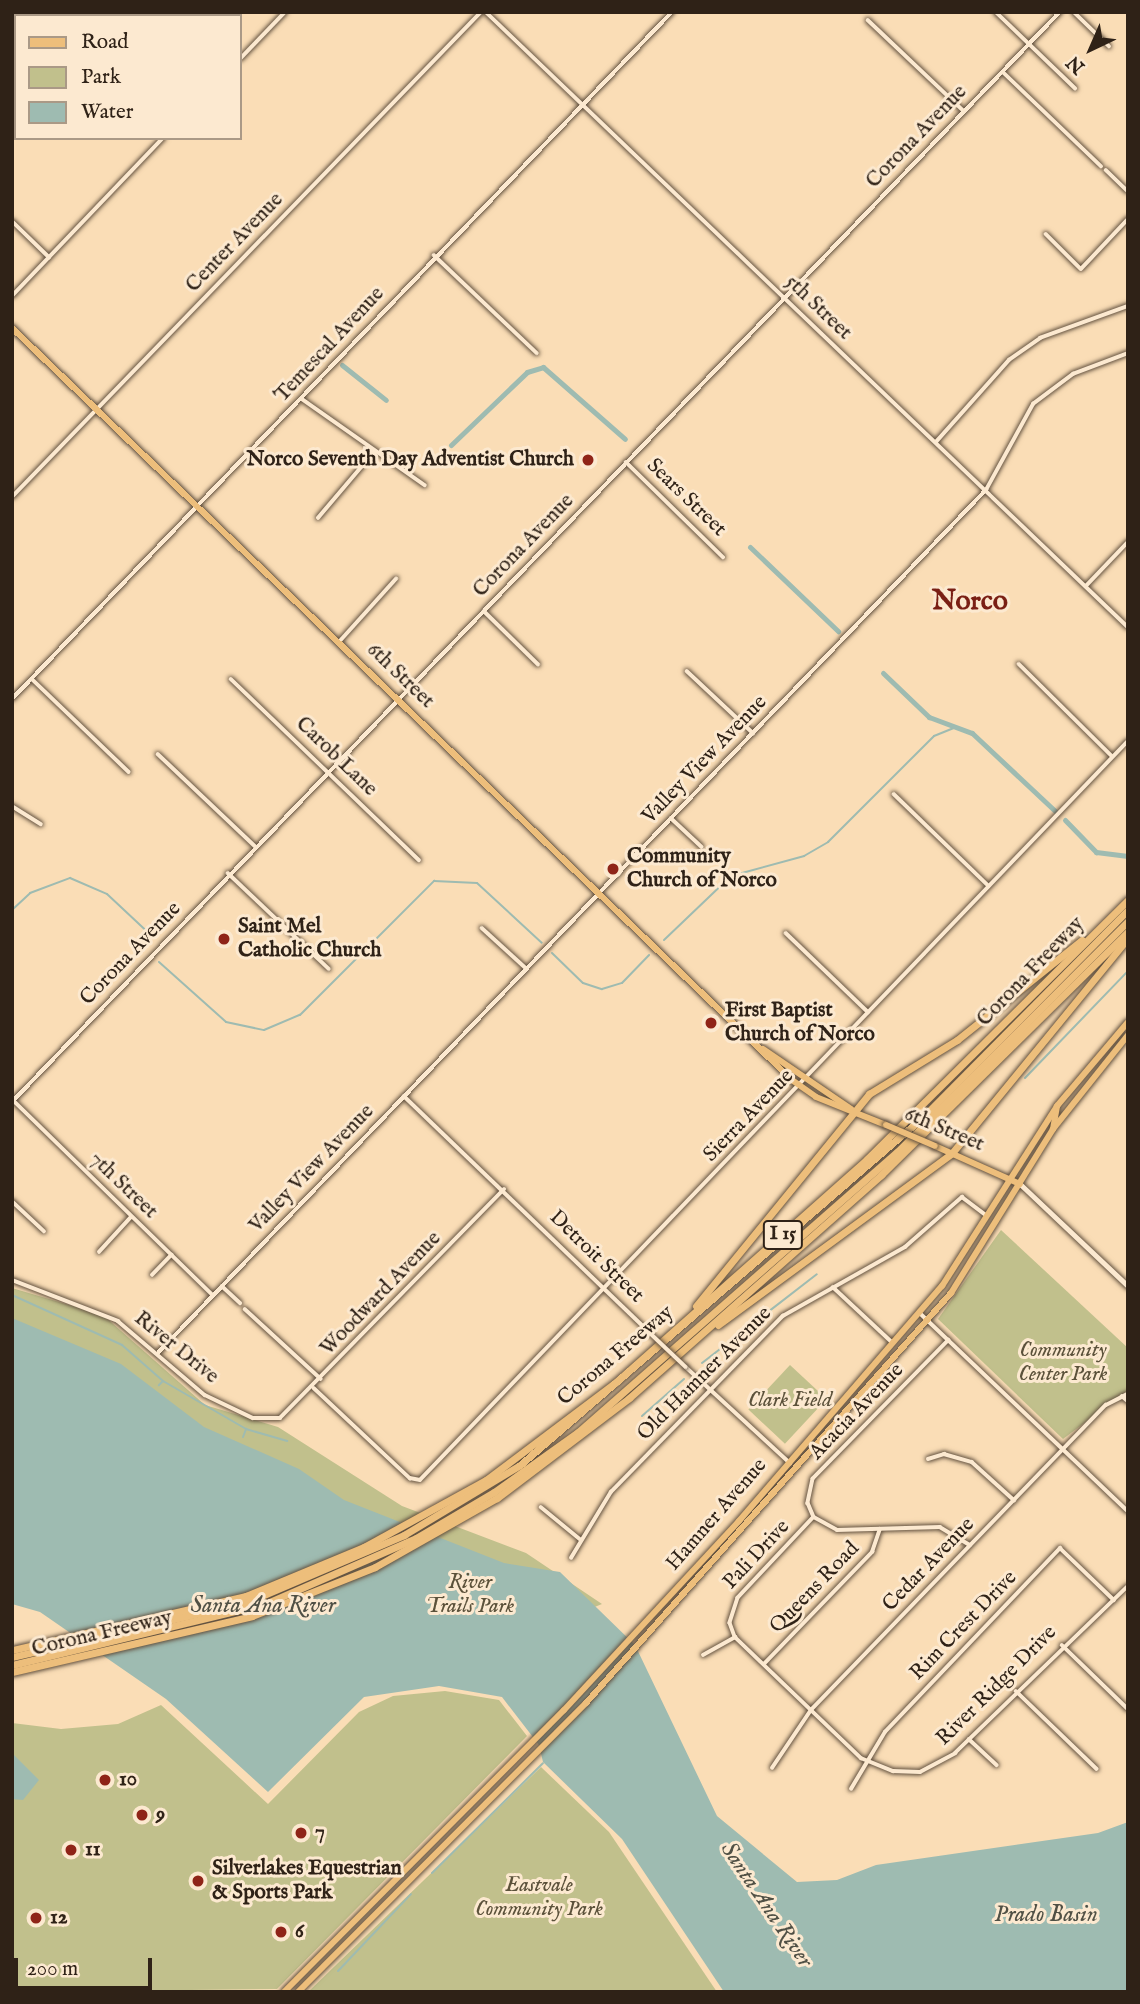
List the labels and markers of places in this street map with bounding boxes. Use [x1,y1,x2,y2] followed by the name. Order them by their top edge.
[246,447,574,473] place label: Norco Seventh Day Adventist Church
[580,452,596,468] marker: Norco Seventh Day Adventist Church
[627,844,777,894] place label: Community Church of Norco
[605,861,621,877] marker: Community Church of Norco
[238,914,381,964] place label: Saint Mel Catholic Church
[216,931,232,947] marker: Saint Mel Catholic Church
[725,998,875,1048] place label: First Baptist Church of Norco
[703,1015,719,1031] marker: First Baptist Church of Norco
[119,1767,137,1793] place label: 10
[97,1772,113,1788] marker: 10
[156,1802,165,1828] place label: 9
[134,1807,150,1823] marker: 9
[315,1820,325,1846] place label: 7
[293,1825,309,1841] marker: 7
[85,1837,101,1863] place label: 11
[63,1842,79,1858] marker: 11
[212,1856,402,1906] place label: Silverlakes Equestrian & Sports Park
[190,1873,206,1889] marker: Silverlakes Equestrian & Sports Park
[50,1905,68,1931] place label: 12
[28,1910,44,1926] marker: 12
[295,1919,304,1945] place label: 6
[273,1924,289,1940] marker: 6

